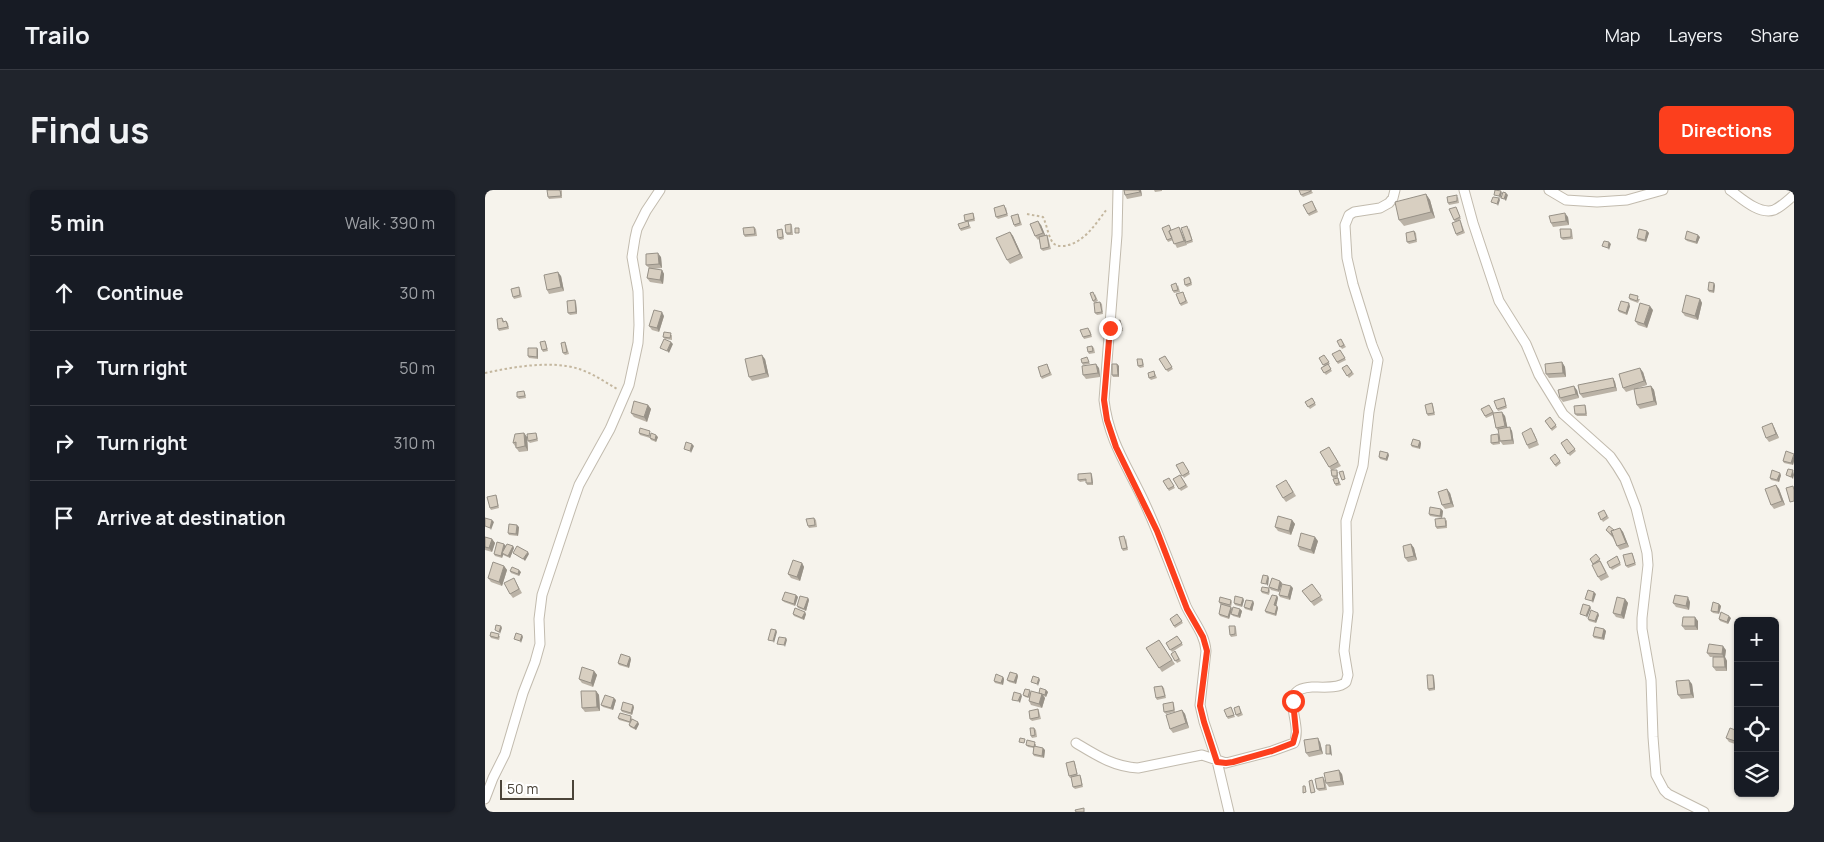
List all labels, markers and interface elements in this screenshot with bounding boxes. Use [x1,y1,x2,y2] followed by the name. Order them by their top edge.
[25,18,90,51] text: Trailo
[1605,23,1640,47] text: Map
[1668,23,1722,47] text: Layers
[1750,23,1799,47] text: Share
[30,106,149,154] text: Find us
[1659,106,1794,154] button: Directions
[50,209,104,237] text: 5 min
[345,212,435,234] text: Walk · 390 m
[50,279,78,307] icon: ahead
[97,280,183,306] text: Continue
[400,282,435,304] text: 30 m
[1099,317,1122,340] route end
[50,354,78,382] icon: right
[97,355,187,381] text: Turn right
[399,357,435,379] text: 50 m
[50,429,78,457] icon: right
[97,430,187,456] text: Turn right
[393,432,435,454] text: 310 m
[50,504,78,532] icon: arrive
[97,505,286,531] text: Arrive at destination
[1734,617,1779,797] map controls
[1734,617,1779,662] button: +
[1734,662,1779,707] button: −
[1282,690,1305,713] route start
[1734,707,1779,752] button: locate
[1734,752,1779,797] button: layers
[500,777,574,800] scale bar
[507,779,538,798] text: 50 m

